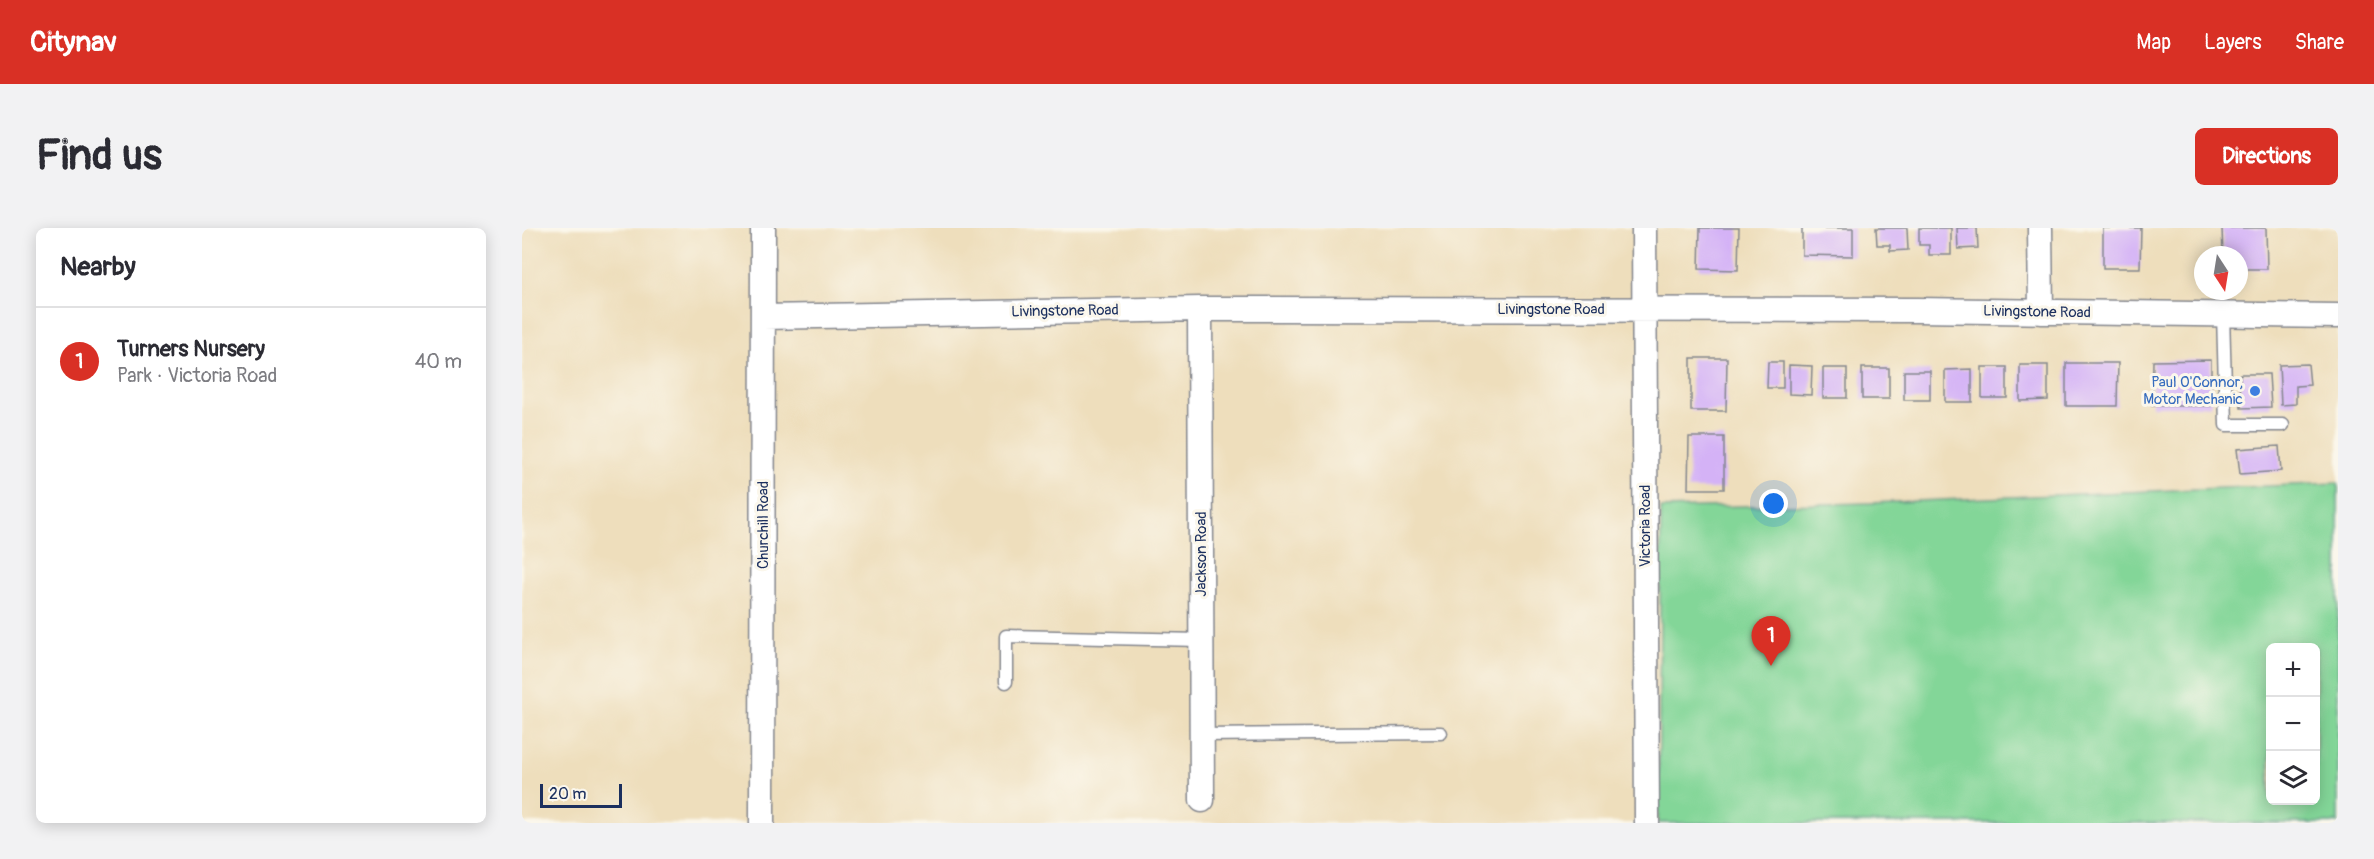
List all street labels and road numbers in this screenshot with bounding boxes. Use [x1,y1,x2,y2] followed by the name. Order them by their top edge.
[1497,300,1605,319] street label: Livingstone Road
[1011,301,1119,321] street label: Livingstone Road
[1983,302,2091,322] street label: Livingstone Road
[754,481,773,569] street label: Churchill Road
[1636,485,1655,567] street label: Victoria Road
[1192,511,1211,597] street label: Jackson Road

